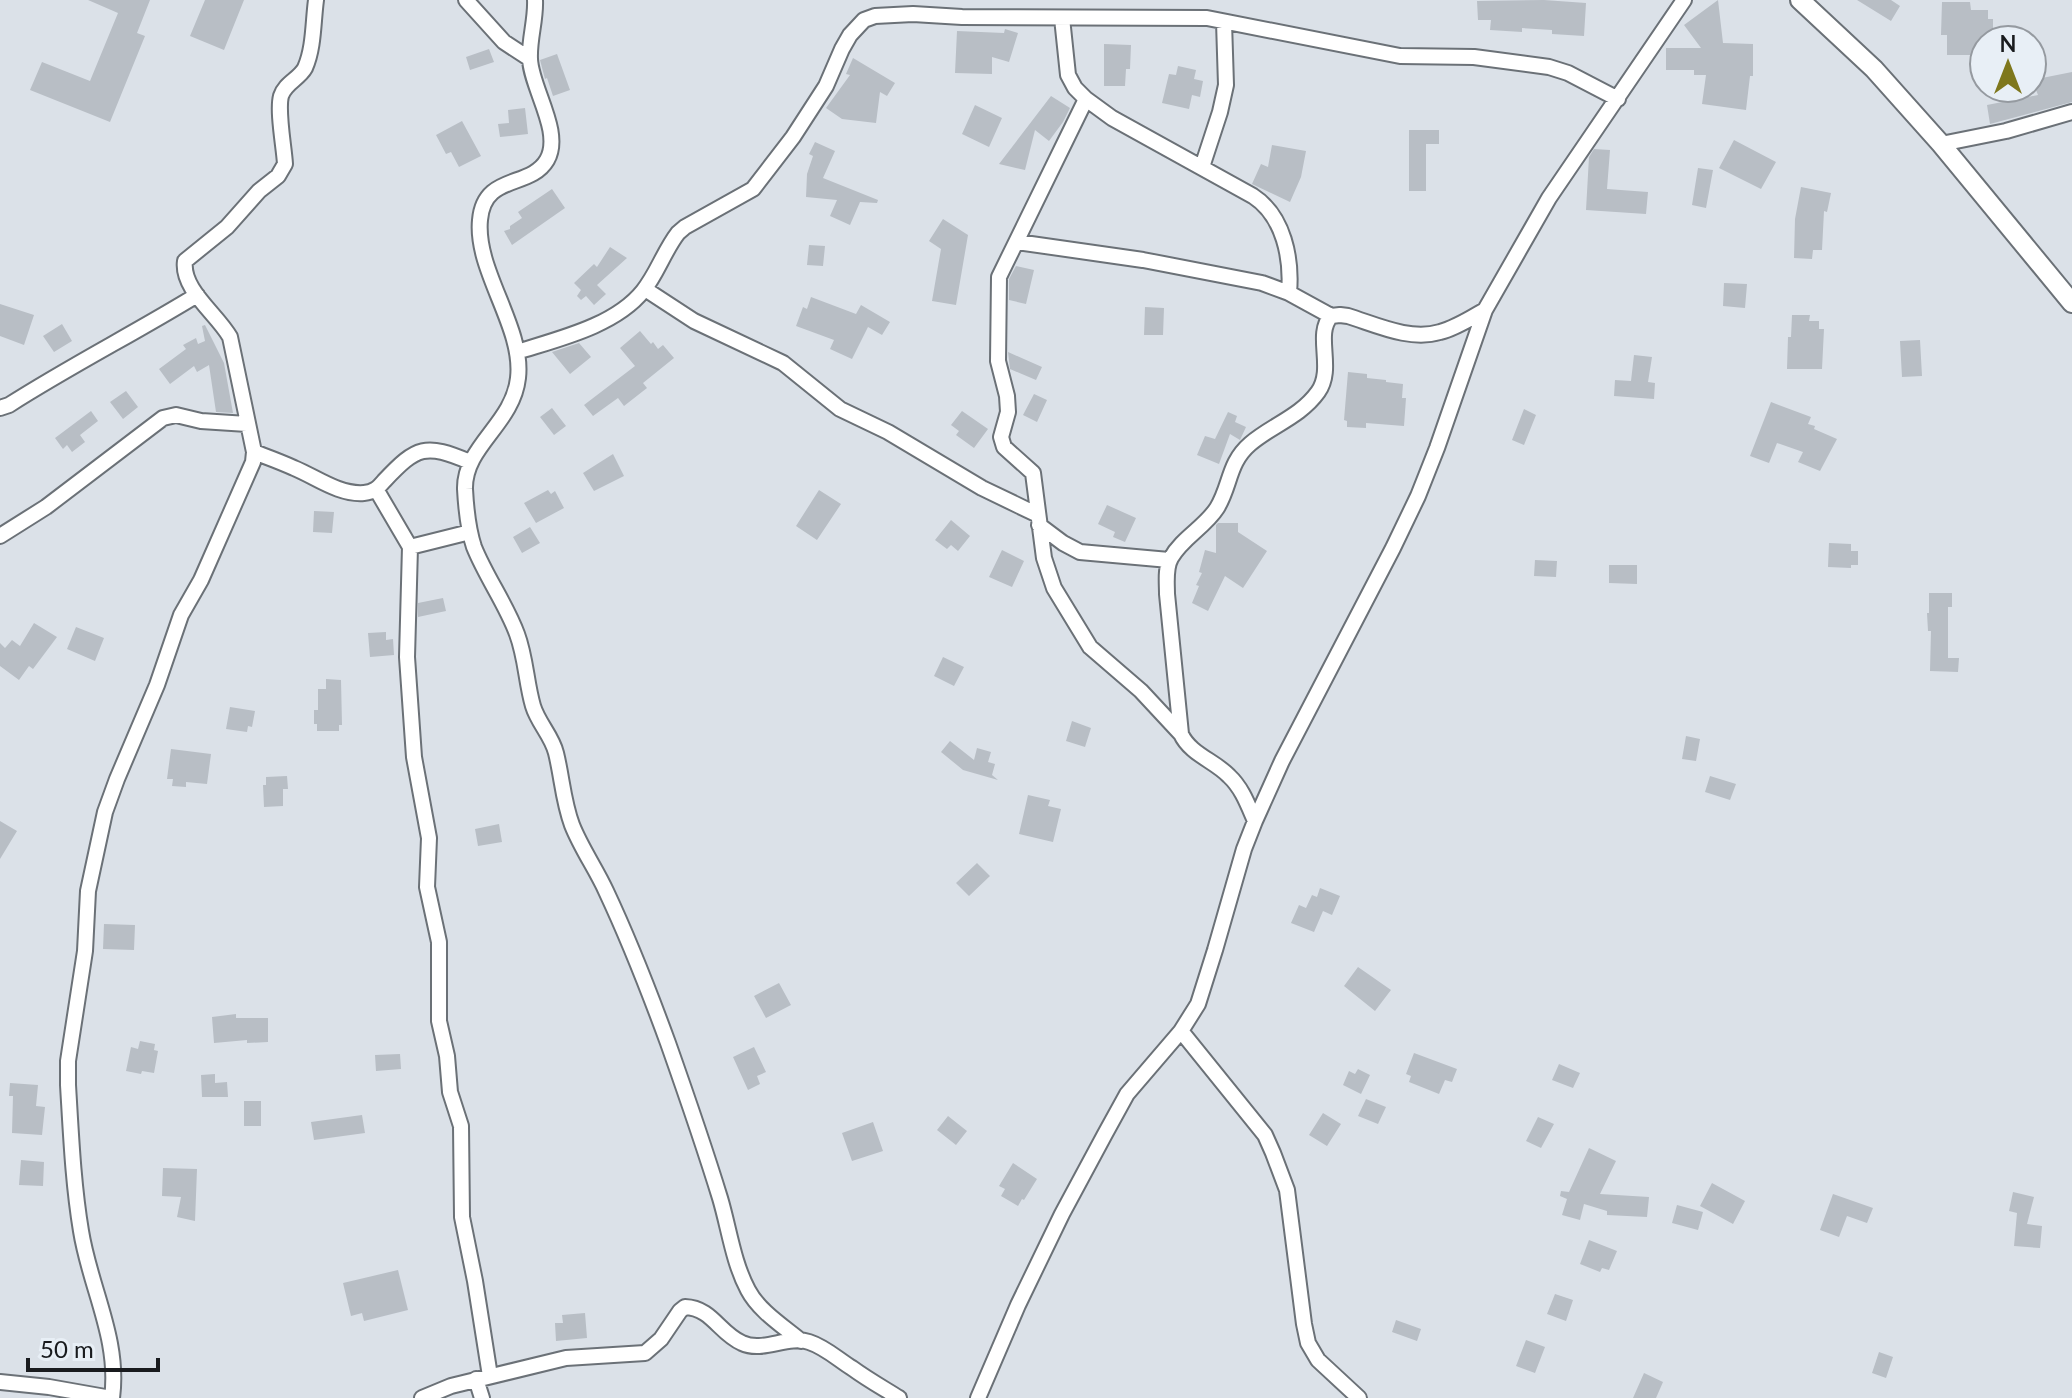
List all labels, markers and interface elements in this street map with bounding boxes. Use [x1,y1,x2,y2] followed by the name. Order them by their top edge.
[1968,24,2048,104] north arrow
[2000,30,2016,57] text: N
[28,1322,158,1372] scale bar
[40,1334,94,1363] text: 50 m

